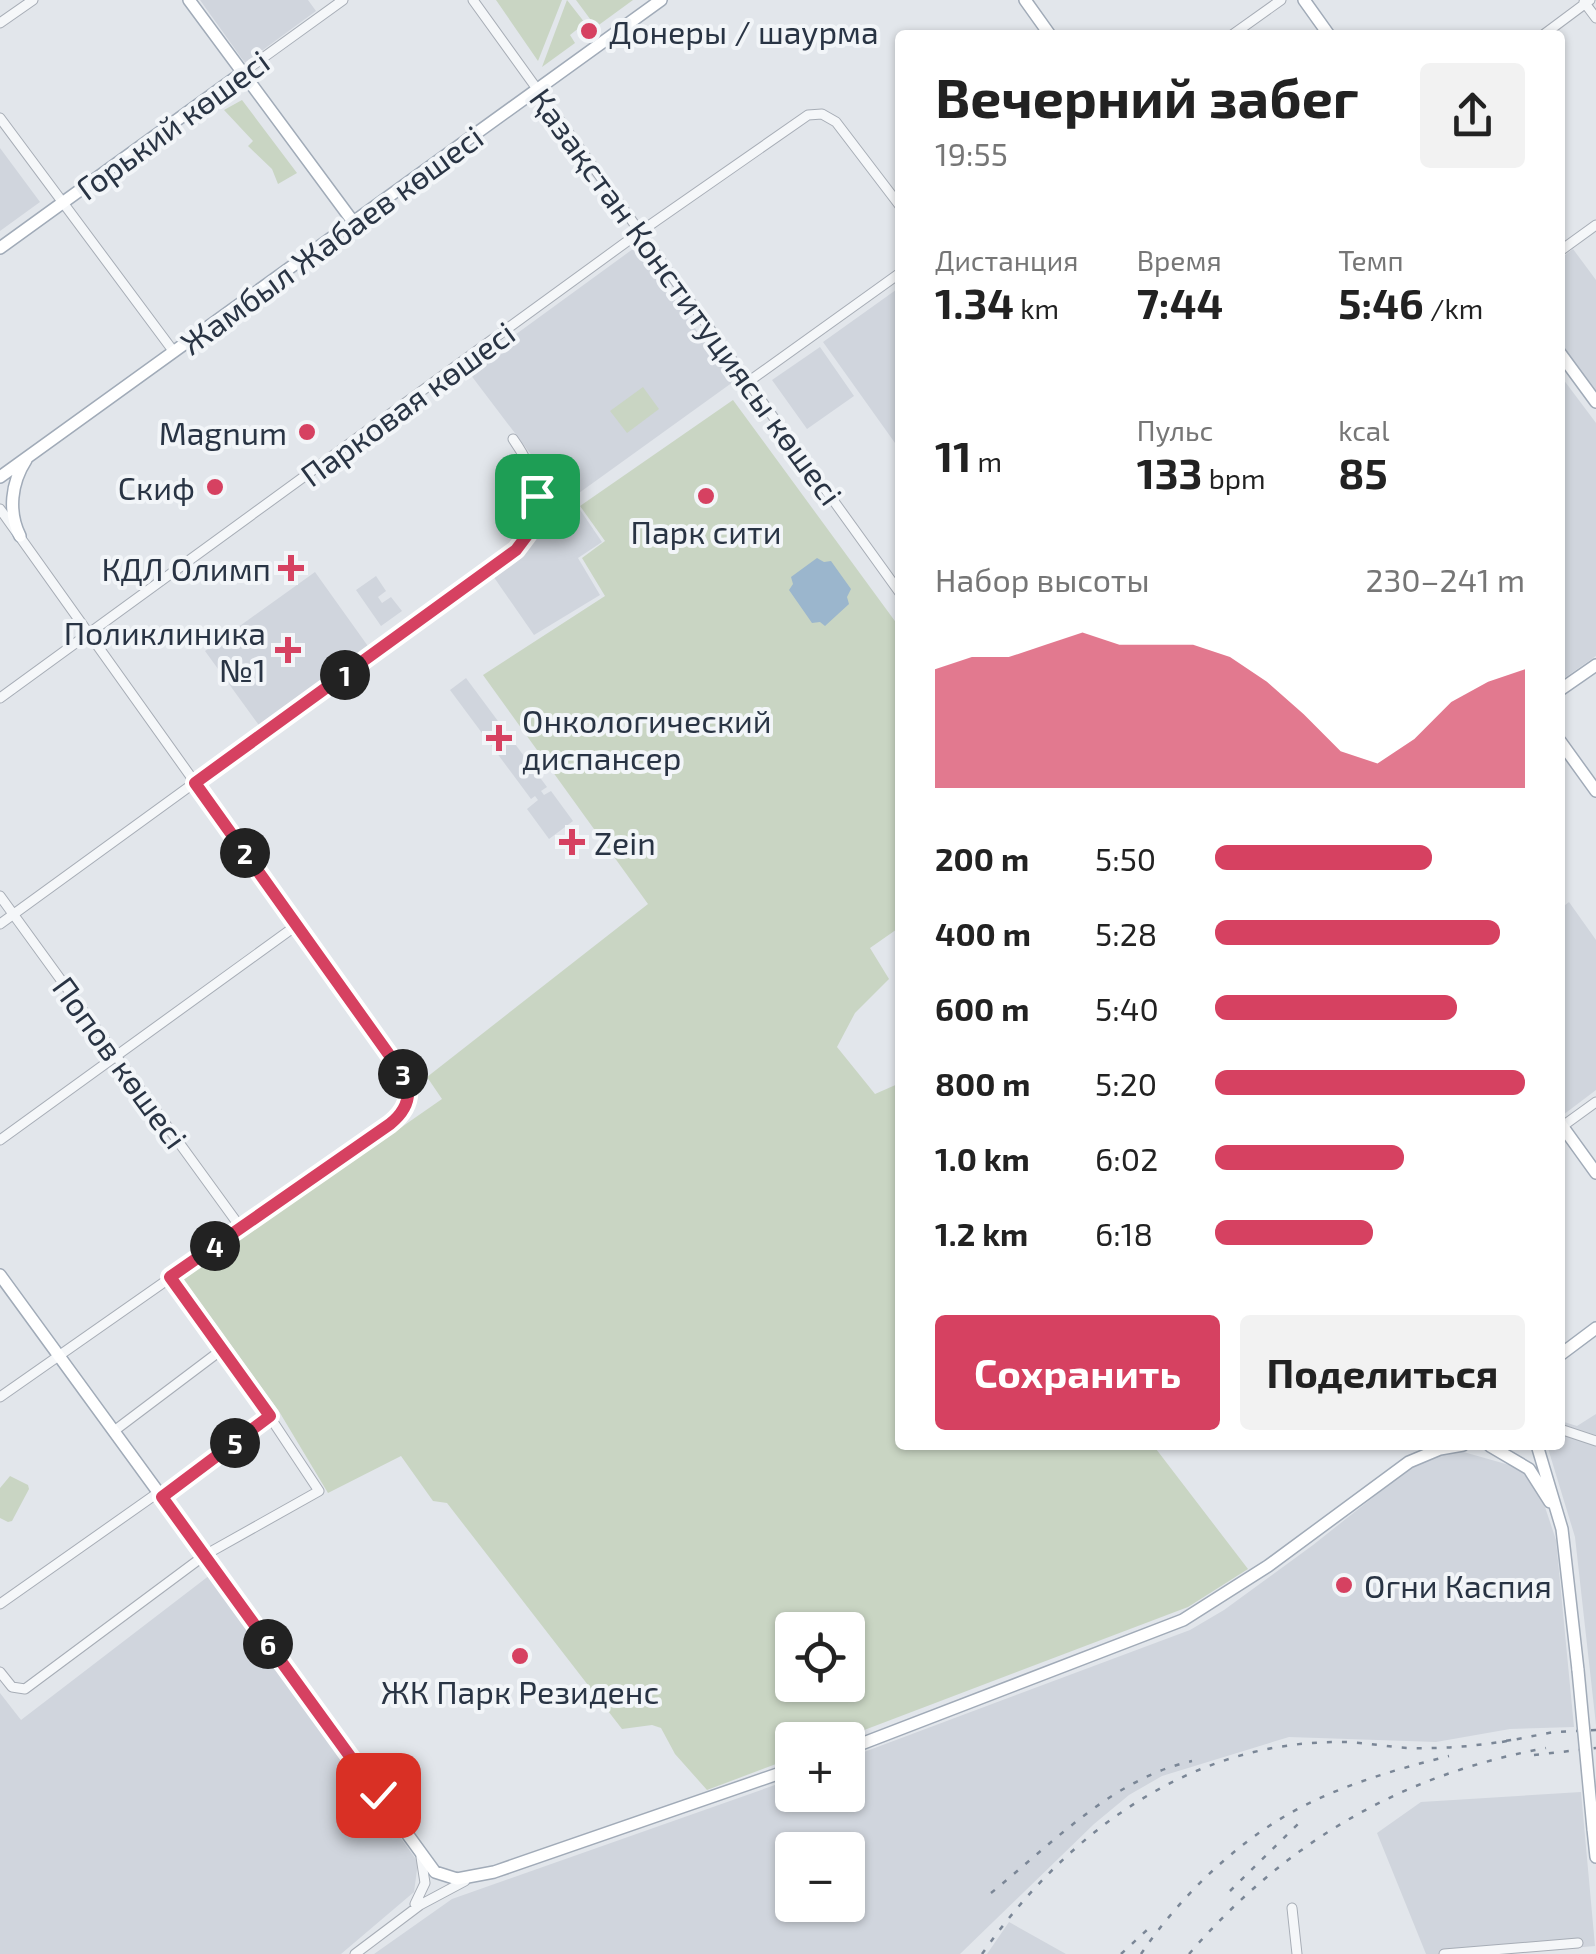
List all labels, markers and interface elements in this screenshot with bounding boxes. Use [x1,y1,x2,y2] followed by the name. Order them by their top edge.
[609,12,879,51] place label: Донеры / шаурма
[578,20,600,42] marker: Донеры / шаурма
[68,41,276,207] street label: Горький көшесі
[935,63,1359,129] text: Вечерний забег
[1420,63,1525,168] button: share
[522,80,851,512] street label: Қазақстан Конституциясы көшесі
[173,117,489,361] street label: Жамбыл Жабаев көшесі
[935,134,1008,172] text: 19:55
[935,243,1078,277] text: Дистанция
[1137,243,1222,277] text: Время
[1338,243,1404,277] text: Темп
[935,277,1014,327] text: 1.34
[1137,277,1223,327] text: 7:44
[1338,277,1424,327] text: 5:46
[1014,291,1059,325] text: km
[1424,291,1483,325] text: /km
[293,313,521,493] street label: Парковая көшесі
[159,413,287,451] place label: Magnum
[1137,413,1213,447] text: Пульс
[1338,413,1390,447] text: kcal
[296,421,318,443] marker: Magnum
[935,430,971,480] text: 11
[971,444,1002,478] text: m
[1137,447,1202,497] text: 133
[1338,447,1388,497] text: 85
[495,454,580,539] pin
[1202,461,1265,495] text: bpm
[118,468,195,506] place label: Скиф
[510,469,565,524] icon: arrive
[204,476,226,498] marker: Скиф
[695,485,717,507] marker: Парк сити
[630,512,782,550] place label: Парк сити
[101,549,271,587] place label: КДЛ Олимп
[280,557,302,579] marker: КДЛ Олимп
[935,560,1150,598] text: Набор высоты
[1365,560,1525,598] text: 230–241 m
[64,613,266,688] place label: Поликлиника №1
[275,637,301,663] marker: Поликлиника №1
[320,650,370,700] pin: 1
[339,658,351,692] text: 1
[522,701,772,776] place label: Онкологический диспансер
[486,725,512,751] marker: Онкологический диспансер
[594,823,656,861] place label: Zein
[220,828,270,878] pin: 2
[559,829,585,855] marker: Zein
[237,836,253,870] text: 2
[935,839,1029,877] text: 200 m
[1095,839,1156,877] text: 5:50
[935,914,1031,952] text: 400 m
[1095,914,1157,952] text: 5:28
[46,969,196,1155] street label: Попов көшесі
[935,989,1029,1027] text: 600 m
[1095,989,1159,1027] text: 5:40
[378,1049,428,1099] pin: 3
[395,1057,411,1091] text: 3
[935,1064,1030,1102] text: 800 m
[1095,1064,1157,1102] text: 5:20
[935,1139,1030,1177] text: 1.0 km
[1095,1139,1158,1177] text: 6:02
[935,1214,1028,1252] text: 1.2 km
[1095,1214,1153,1252] text: 6:18
[190,1221,240,1271] pin: 4
[206,1229,224,1263] text: 4
[935,1315,1220,1430] button: Сохранить
[1240,1315,1525,1430] button: Поделиться
[210,1418,260,1468] pin: 5
[227,1426,243,1460] text: 5
[1364,1566,1552,1604] place label: Огни Каспия
[1333,1574,1355,1596] marker: Огни Каспия
[775,1612,865,1922] map controls
[775,1612,865,1702] button: locate
[243,1619,293,1669] pin: 6
[260,1627,276,1661] text: 6
[509,1645,531,1667] marker: ЖК Парк Резиденс
[381,1672,659,1710] place label: ЖК Парк Резиденс
[775,1722,865,1812] button: +
[336,1753,421,1838] pin
[351,1768,406,1823] icon: check
[775,1832,865,1922] button: −

